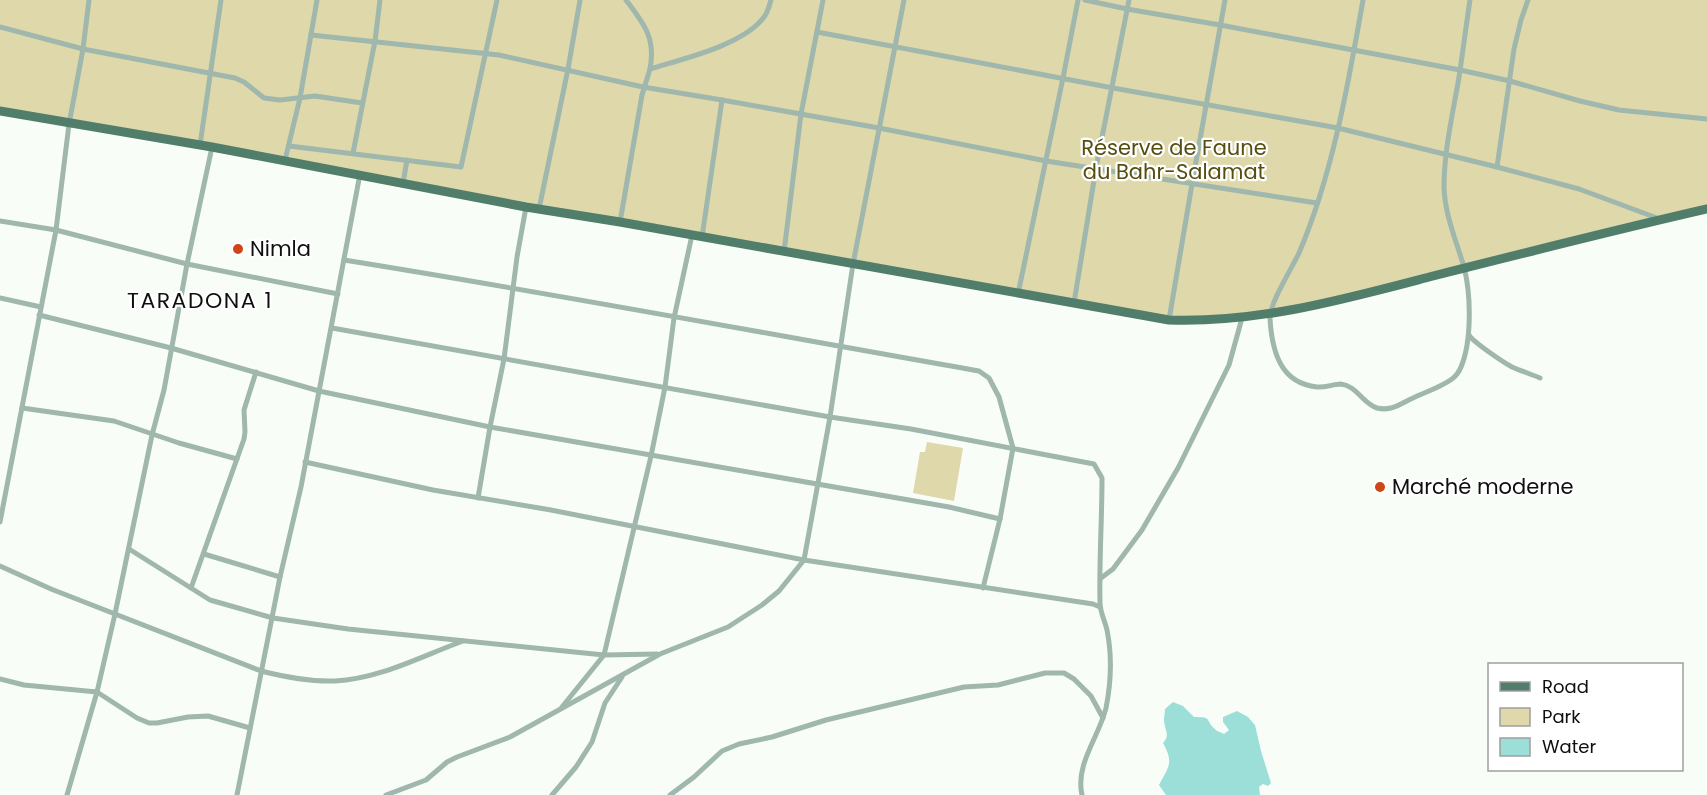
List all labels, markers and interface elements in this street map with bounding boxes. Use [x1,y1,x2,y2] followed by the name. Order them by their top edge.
[1081,133,1267,186] park label: Réserve de Faune du Bahr-Salamat
[250,234,311,263] place label: Nimla
[231,242,245,256] marker: Nimla
[127,285,273,316] district label: TARADONA 1
[1392,472,1574,501] place label: Marché moderne
[1373,480,1387,494] marker: Marché moderne
[1488,663,1683,771] legend
[1542,674,1589,699] text: Road
[1542,704,1581,729] text: Park
[1542,734,1596,759] text: Water

